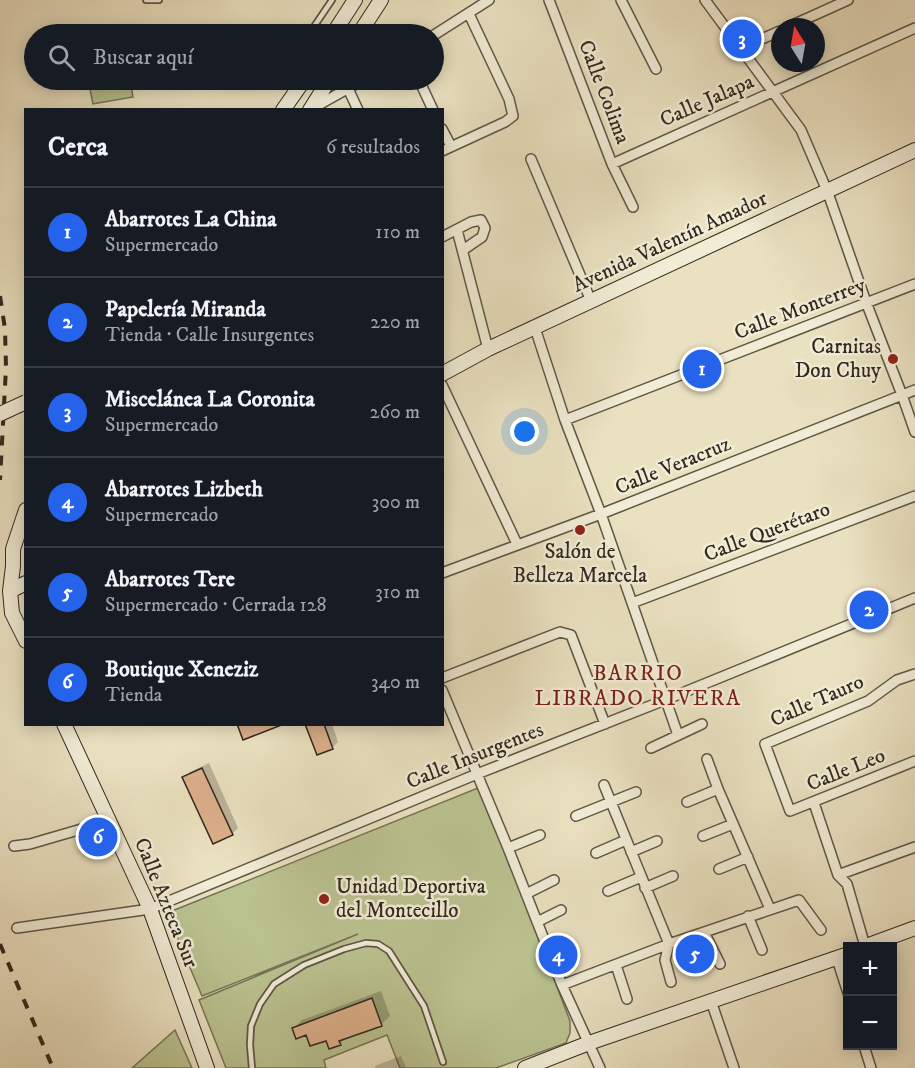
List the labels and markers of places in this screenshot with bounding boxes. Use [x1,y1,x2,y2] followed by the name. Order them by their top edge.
[722,16,762,62] pin: 3
[795,334,882,384] place label: Carnitas Don Chuy
[682,346,722,392] pin: 1
[886,352,900,366] marker: Carnitas Don Chuy
[573,523,587,537] marker: Salón de Belleza Marcela
[513,539,647,589] place label: Salón de Belleza Marcela
[850,588,888,632] pin: 2
[78,814,118,860] pin: 6
[336,874,486,924] place label: Unidad Deportiva del Montecillo
[317,892,331,906] marker: Unidad Deportiva del Montecillo
[538,932,578,978] pin: 4
[676,932,714,976] pin: 5

